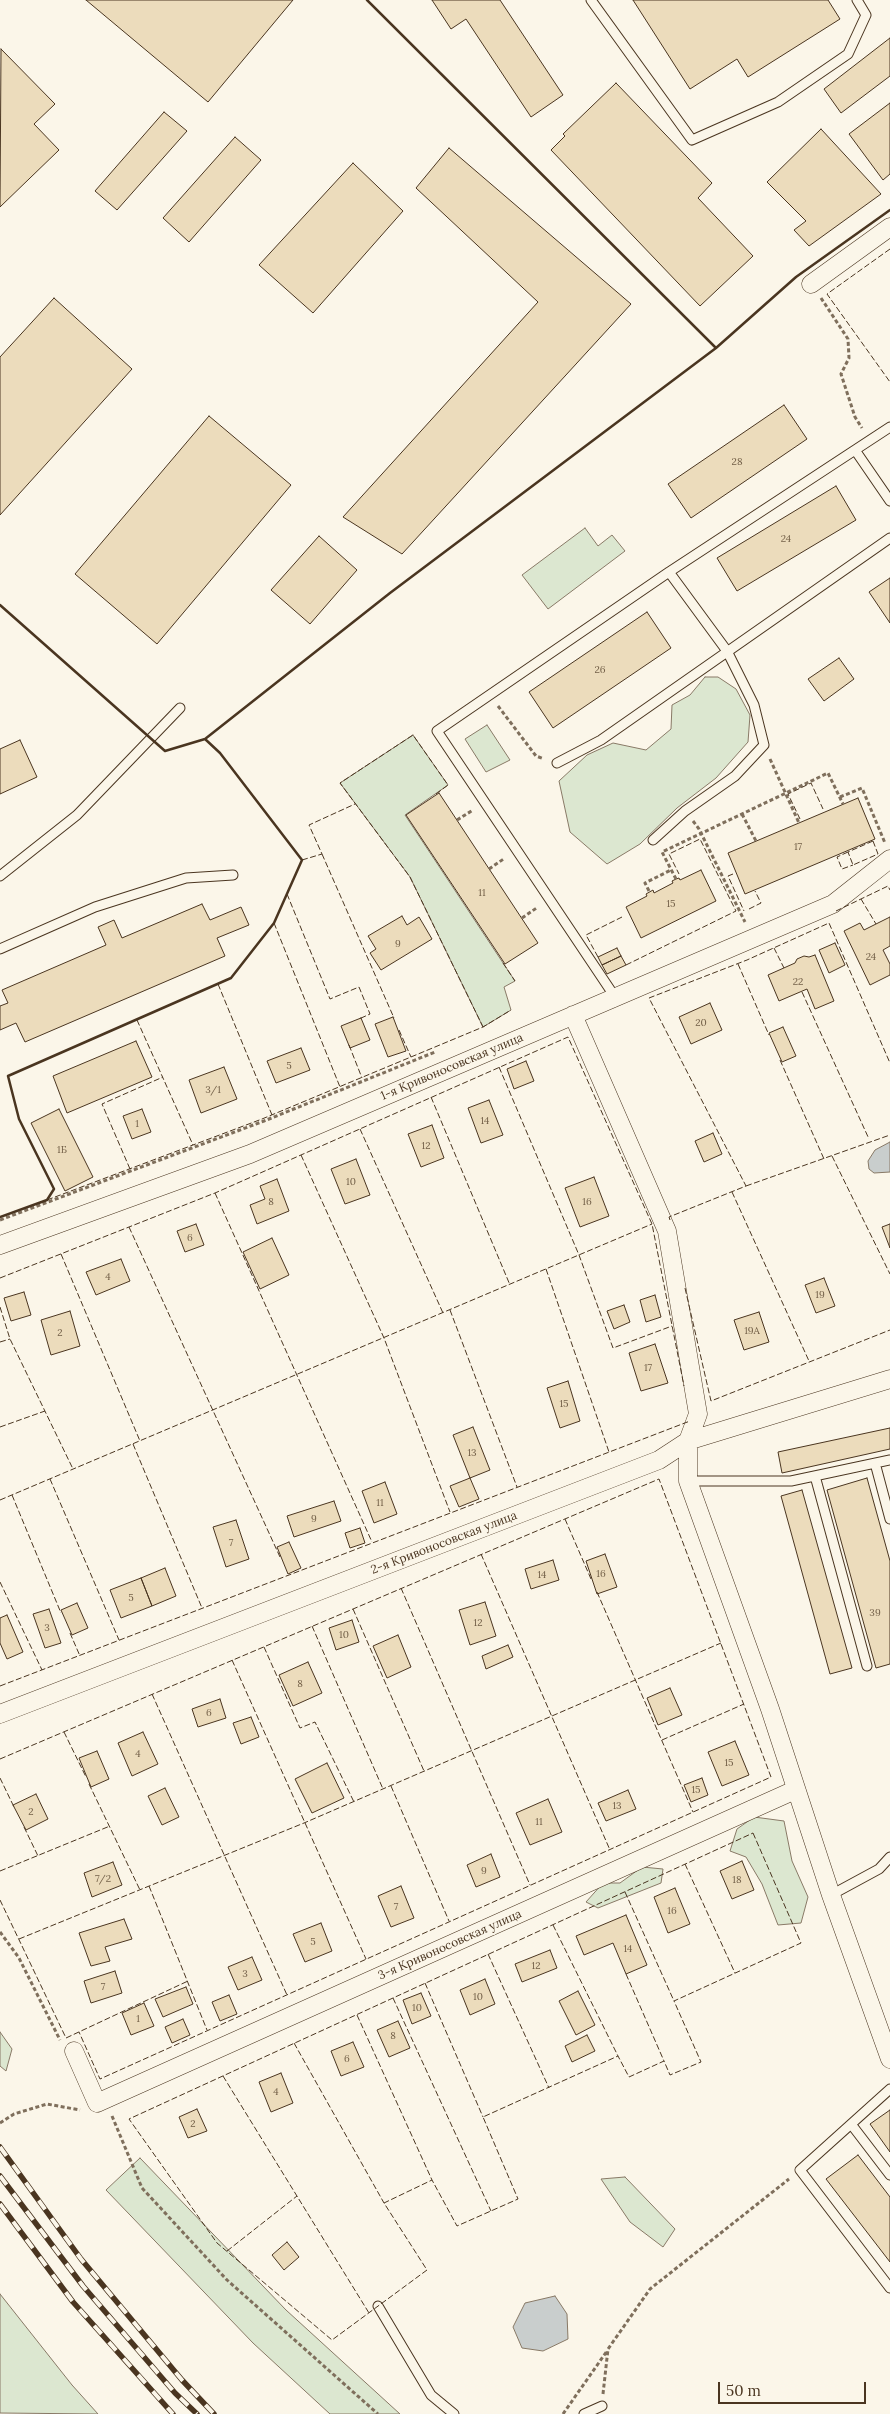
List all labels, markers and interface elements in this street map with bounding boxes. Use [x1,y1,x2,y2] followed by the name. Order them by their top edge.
[732,456,742,468] house number: 28
[781,533,791,545] house number: 24
[594,664,606,676] house number: 26
[794,841,802,853] house number: 17
[478,887,486,899] house number: 11
[666,898,676,910] house number: 15
[395,938,401,950] house number: 9
[866,951,876,963] house number: 24
[793,976,803,988] house number: 22
[695,1017,707,1029] house number: 20
[379,1030,525,1104] street label: 1-я Кривоносовская улица
[286,1060,292,1072] house number: 5
[205,1084,221,1096] house number: 3/1
[480,1115,490,1127] house number: 14
[135,1118,139,1130] house number: 1
[421,1140,431,1152] house number: 12
[57,1144,67,1156] house number: 1Б
[346,1176,356,1188] house number: 10
[268,1196,274,1208] house number: 8
[582,1196,592,1208] house number: 16
[187,1232,193,1244] house number: 6
[105,1271,111,1283] house number: 4
[815,1289,825,1301] house number: 19
[744,1325,760,1337] house number: 19А
[57,1327,63,1339] house number: 2
[644,1362,652,1374] house number: 17
[559,1398,569,1410] house number: 15
[467,1447,477,1459] house number: 13
[376,1497,384,1509] house number: 11
[369,1508,519,1578] street label: 2-я Кривоносовская улица
[311,1513,317,1525] house number: 9
[229,1537,233,1549] house number: 7
[596,1568,606,1580] house number: 16
[537,1569,547,1581] house number: 14
[128,1592,134,1604] house number: 5
[869,1607,881,1619] house number: 39
[473,1617,483,1629] house number: 12
[44,1622,50,1634] house number: 3
[339,1629,349,1641] house number: 10
[297,1678,303,1690] house number: 8
[206,1707,212,1719] house number: 6
[135,1748,141,1760] house number: 4
[724,1757,734,1769] house number: 15
[691,1784,701,1796] house number: 15
[612,1800,622,1812] house number: 13
[28,1806,34,1818] house number: 2
[535,1816,543,1828] house number: 11
[481,1865,487,1877] house number: 9
[95,1873,111,1885] house number: 7/2
[732,1874,742,1886] house number: 18
[394,1901,398,1913] house number: 7
[667,1905,677,1917] house number: 16
[376,1907,524,1983] street label: 3-я Кривоносовская улица
[310,1936,316,1948] house number: 5
[623,1943,633,1955] house number: 14
[531,1960,541,1972] house number: 12
[242,1968,248,1980] house number: 3
[101,1981,105,1993] house number: 7
[473,1991,483,2003] house number: 10
[412,2002,422,2014] house number: 10
[136,2013,140,2025] house number: 1
[390,2030,396,2042] house number: 8
[344,2053,350,2065] house number: 6
[273,2086,279,2098] house number: 4
[190,2118,196,2130] house number: 2
[720,2372,868,2404] scale bar
[726,2381,761,2400] text: 50 m

